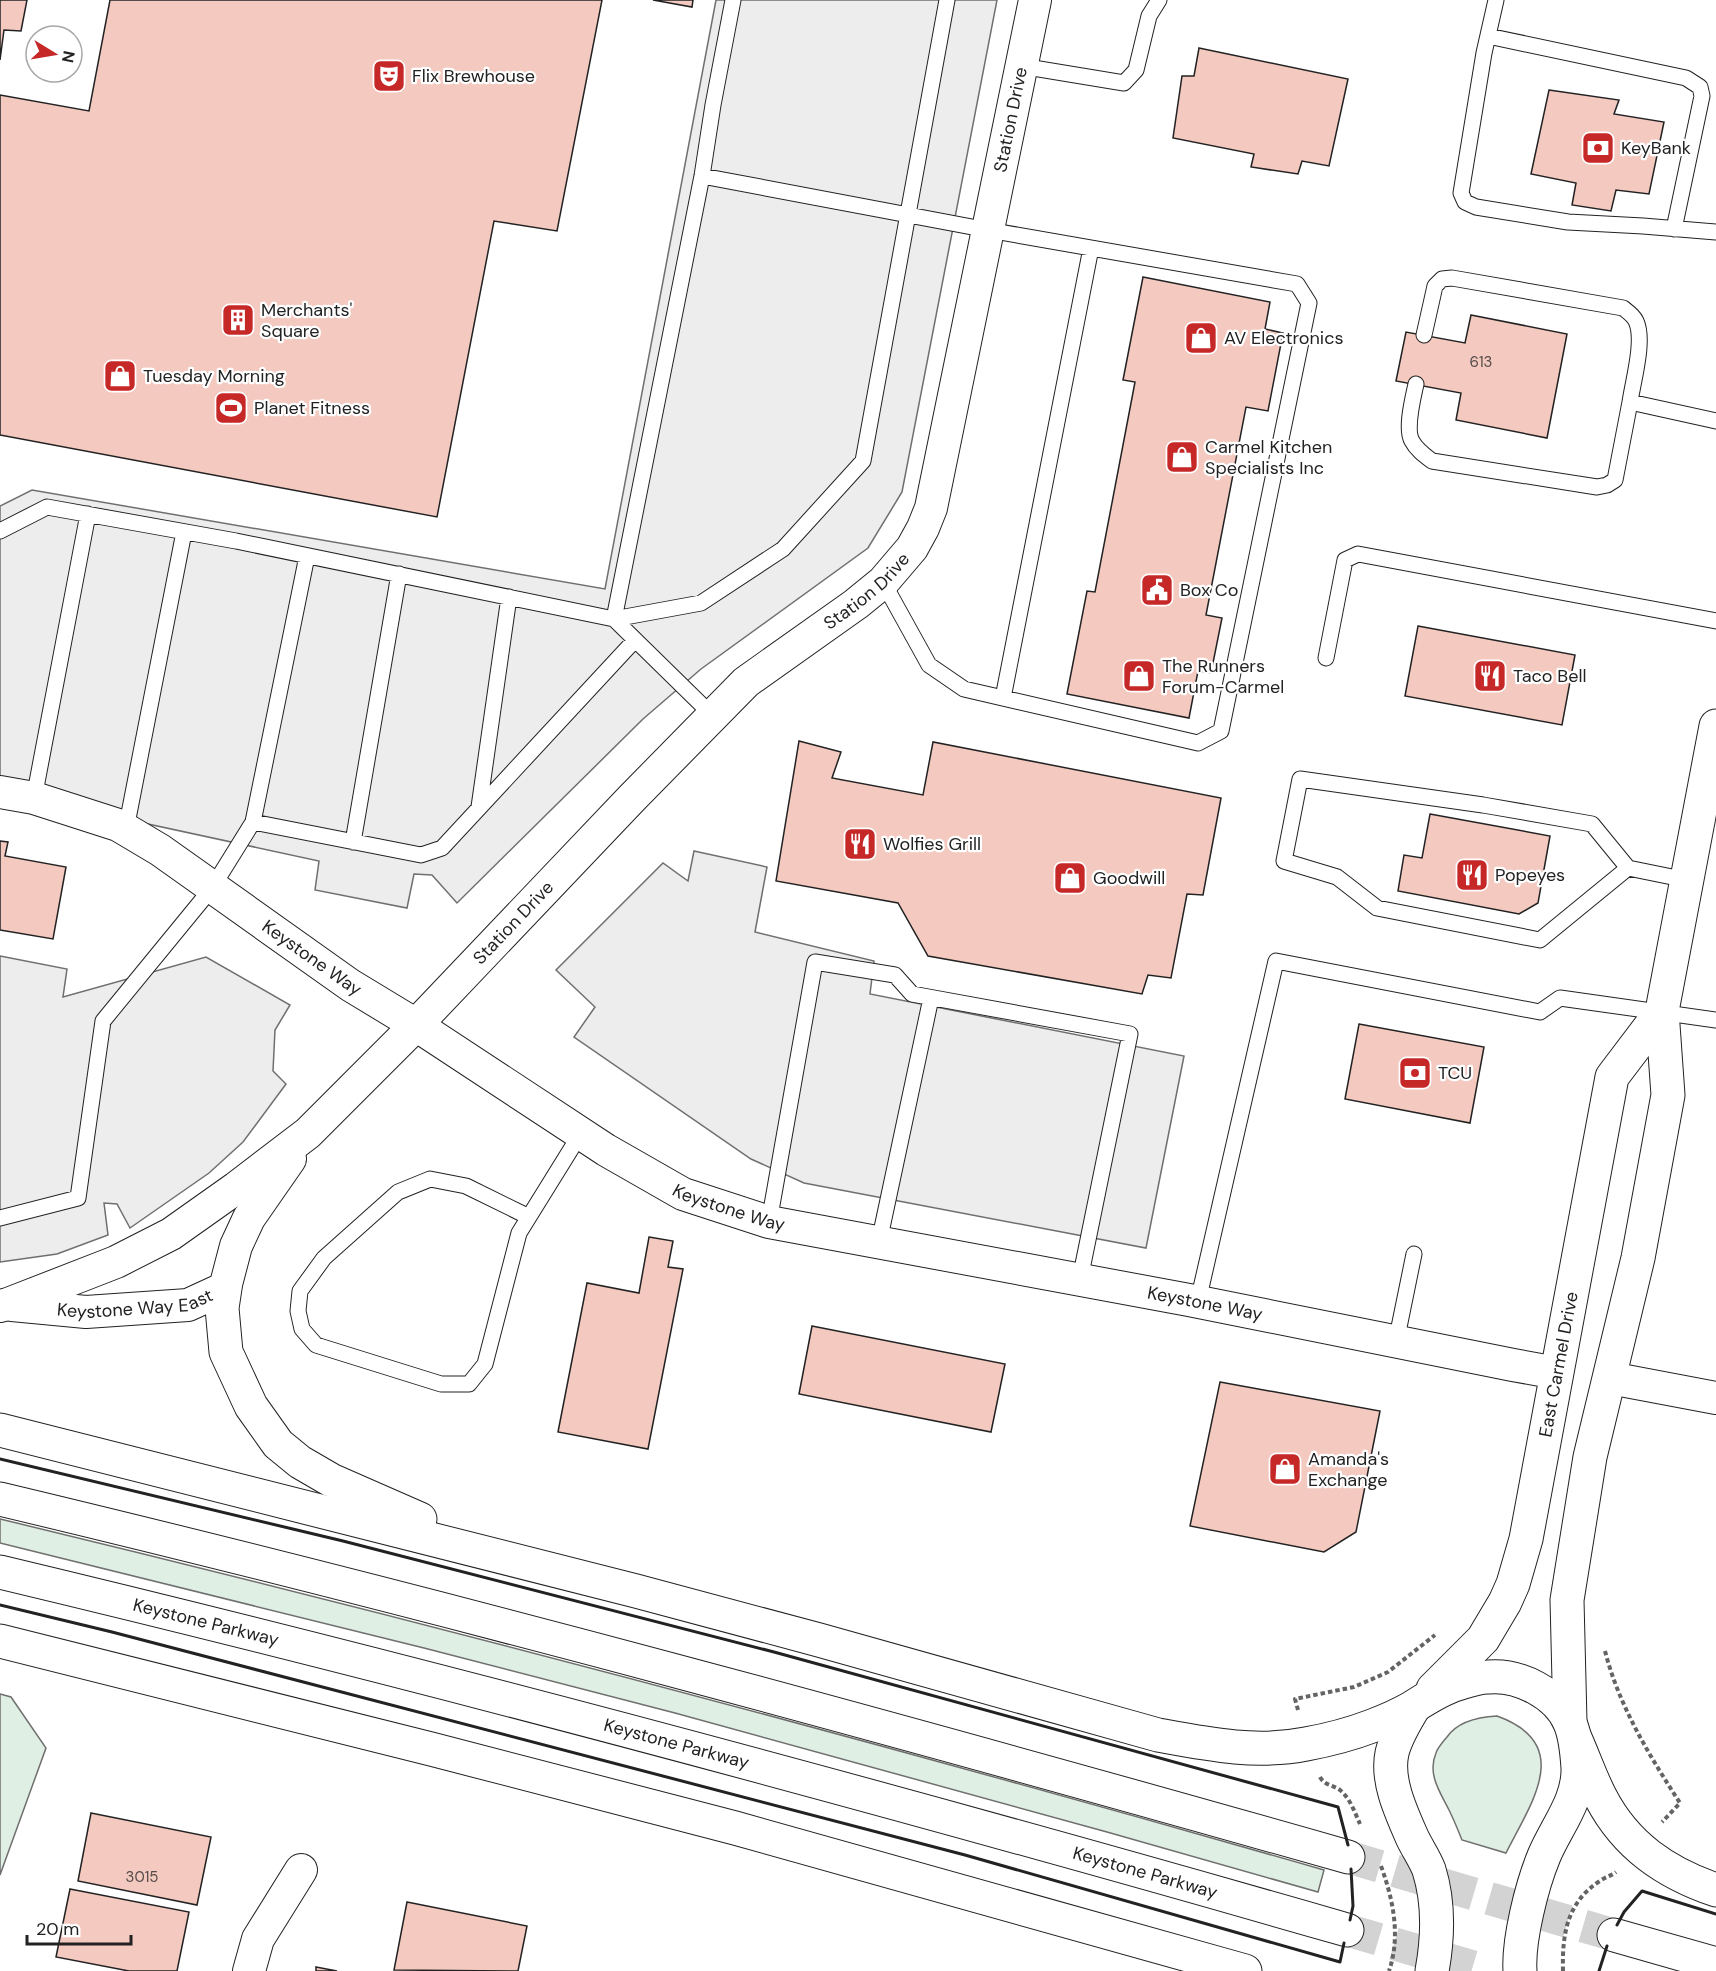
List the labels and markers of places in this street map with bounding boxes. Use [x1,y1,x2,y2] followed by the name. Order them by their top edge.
[371,58,407,94] theatre icon: Flix Brewhouse
[412,64,535,88] place label: Flix Brewhouse
[1580,130,1616,166] bank icon: KeyBank
[1621,136,1691,160] place label: KeyBank
[261,298,353,343] place label: Merchants' Square
[220,302,256,338] building icon: Merchants' Square
[1183,320,1219,356] shop icon: AV Electronics
[1224,326,1344,350] place label: AV Electronics
[102,358,138,394] shop icon: Tuesday Morning
[143,364,285,388] place label: Tuesday Morning
[213,390,249,426] sports icon: Planet Fitness
[254,396,370,420] place label: Planet Fitness
[1205,435,1332,480] place label: Carmel Kitchen Specialists Inc
[1164,439,1200,475] shop icon: Carmel Kitchen Specialists Inc
[1139,572,1175,608] public building icon: Box Co
[1180,578,1238,602] place label: Box Co
[1162,654,1284,699] place label: The Runners Forum-Carmel
[1121,658,1157,694] shop icon: The Runners Forum-Carmel
[1472,658,1508,694] restaurant icon: Taco Bell
[1513,664,1586,688] place label: Taco Bell
[842,826,878,862] restaurant icon: Wolfies Grill
[883,832,981,856] place label: Wolfies Grill
[1454,857,1490,893] restaurant icon: Popeyes
[1052,860,1088,896] shop icon: Goodwill
[1495,863,1565,887] place label: Popeyes
[1093,866,1165,890] place label: Goodwill
[1397,1055,1433,1091] bank icon: TCU
[1438,1061,1472,1085] place label: TCU
[1308,1447,1389,1492] place label: Amanda's Exchange
[1267,1451,1303,1487] shop icon: Amanda's Exchange

